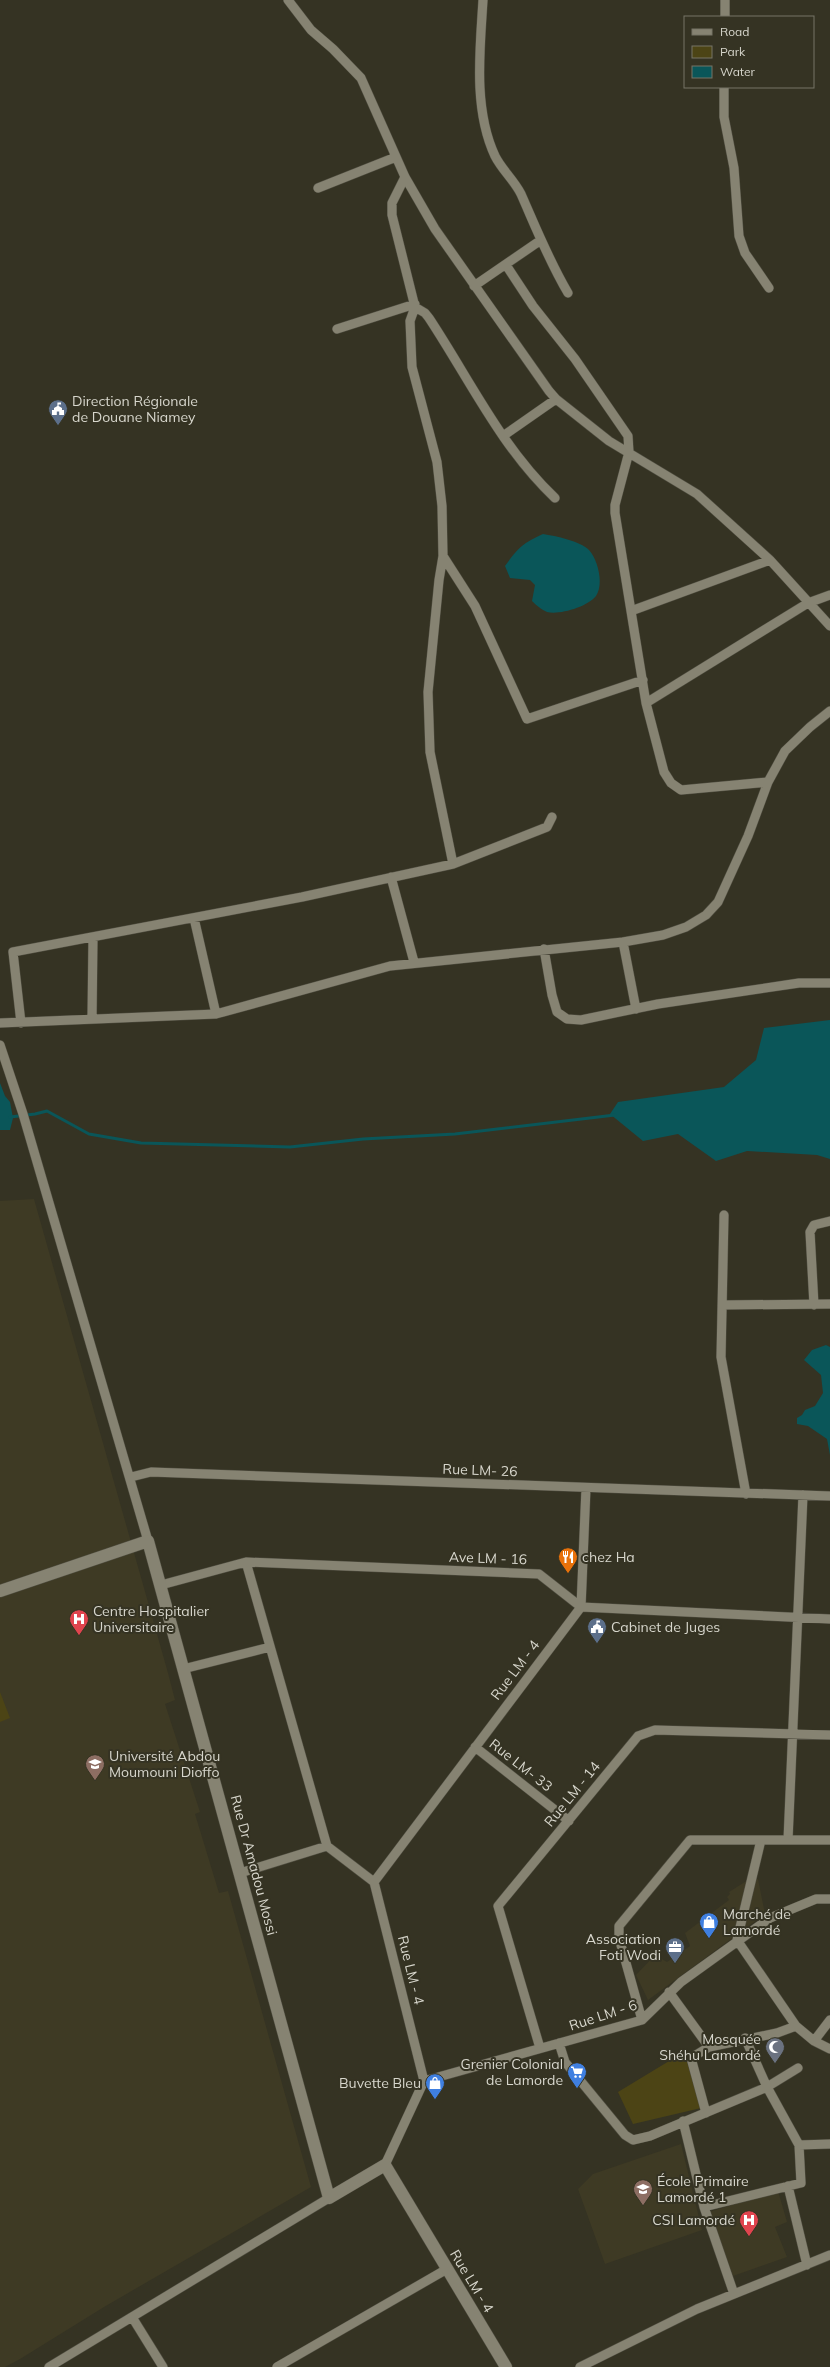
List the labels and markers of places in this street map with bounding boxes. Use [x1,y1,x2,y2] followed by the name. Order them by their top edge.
[72,392,198,426] place label: Direction Régionale de Douane Niamey
[47,398,69,426] public building icon: Direction Régionale de Douane Niamey
[557,1546,579,1574] restaurant icon: chez Ha
[582,1548,635,1566] place label: chez Ha
[93,1602,210,1636] place label: Centre Hospitalier Universitaire
[68,1608,90,1636] hospital icon: Centre Hospitalier Universitaire
[586,1616,608,1644] public building icon: Cabinet de Juges
[611,1618,720,1636] place label: Cabinet de Juges
[109,1747,220,1781] place label: Université Abdou Moumouni Dioffo
[84,1753,106,1781] school or university icon: Université Abdou Moumouni Dioffo
[723,1905,791,1939] place label: Marché de Lamordé
[698,1911,720,1939] shop icon: Marché de Lamordé
[586,1930,661,1964] place label: Association Foti Wodi
[664,1936,686,1964] office icon: Association Foti Wodi
[659,2030,761,2064] place label: Mosquée Shéhu Lamordé
[764,2036,786,2064] mosque icon: Mosquée Shéhu Lamordé
[461,2055,563,2089] place label: Grenier Colonial de Lamorde
[566,2061,588,2089] supermarket icon: Grenier Colonial de Lamorde
[424,2072,446,2100] shop icon: Buvette Bleu
[339,2074,421,2092] place label: Buvette Bleu
[657,2172,749,2206] place label: École Primaire Lamordé 1
[632,2178,654,2206] school or university icon: École Primaire Lamordé 1
[738,2209,760,2237] hospital icon: CSI Lamordé
[652,2211,735,2229] place label: CSI Lamordé

